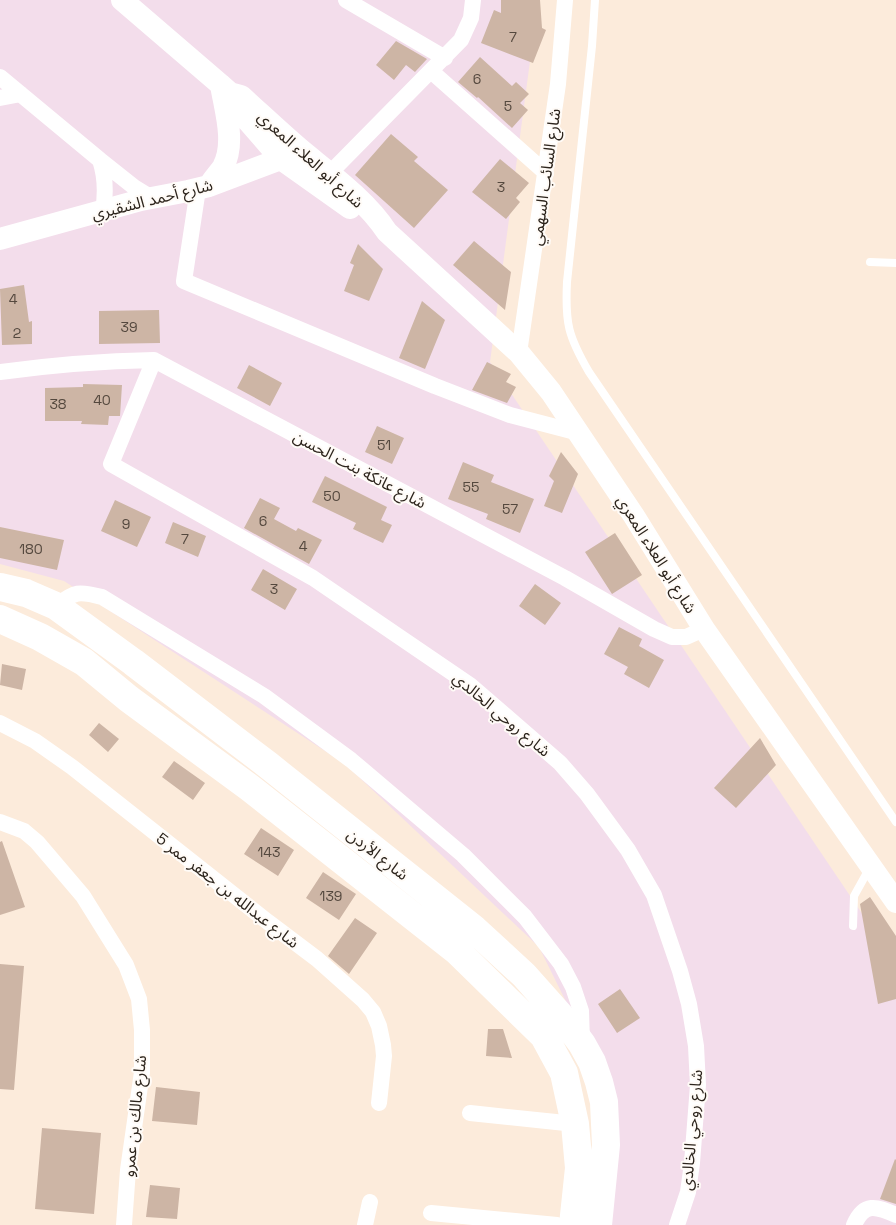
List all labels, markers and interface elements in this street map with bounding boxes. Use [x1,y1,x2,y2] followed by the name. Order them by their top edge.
[509,28,517,46] house number: 7
[473,70,481,88] house number: 6
[504,97,512,115] house number: 5
[252,106,368,214] street label: شارع أبو العلاء المعري
[525,107,567,247] street label: شارع السائب السهمي
[89,174,215,227] street label: شارع أحمد الشقيري
[497,178,505,196] house number: 3
[9,290,18,308] house number: 4
[120,318,138,336] house number: 39
[13,324,21,342] house number: 2
[93,391,111,409] house number: 40
[49,395,67,413] house number: 38
[289,426,430,515] street label: شارع عاتكة بنت الحسن
[377,436,391,454] house number: 51
[463,478,479,496] house number: 55
[323,487,341,505] house number: 50
[610,491,701,618] street label: شارع أبو العلاء المعري
[502,500,518,518] house number: 57
[259,512,267,530] house number: 6
[122,515,130,533] house number: 9
[181,530,189,548] house number: 7
[299,537,308,555] house number: 4
[19,540,43,558] house number: 180
[270,580,278,598] house number: 3
[447,667,555,763] street label: شارع روحي الخالدي
[341,824,413,887] street label: شارع الأردن
[151,828,303,954] street label: شارع عبدالله بن جعفر ممر 5
[257,843,281,861] house number: 143
[320,887,342,905] house number: 139
[118,1054,153,1178] street label: شارع مالك بن عمرو
[676,1069,709,1192] street label: شارع روحي الخالدي

